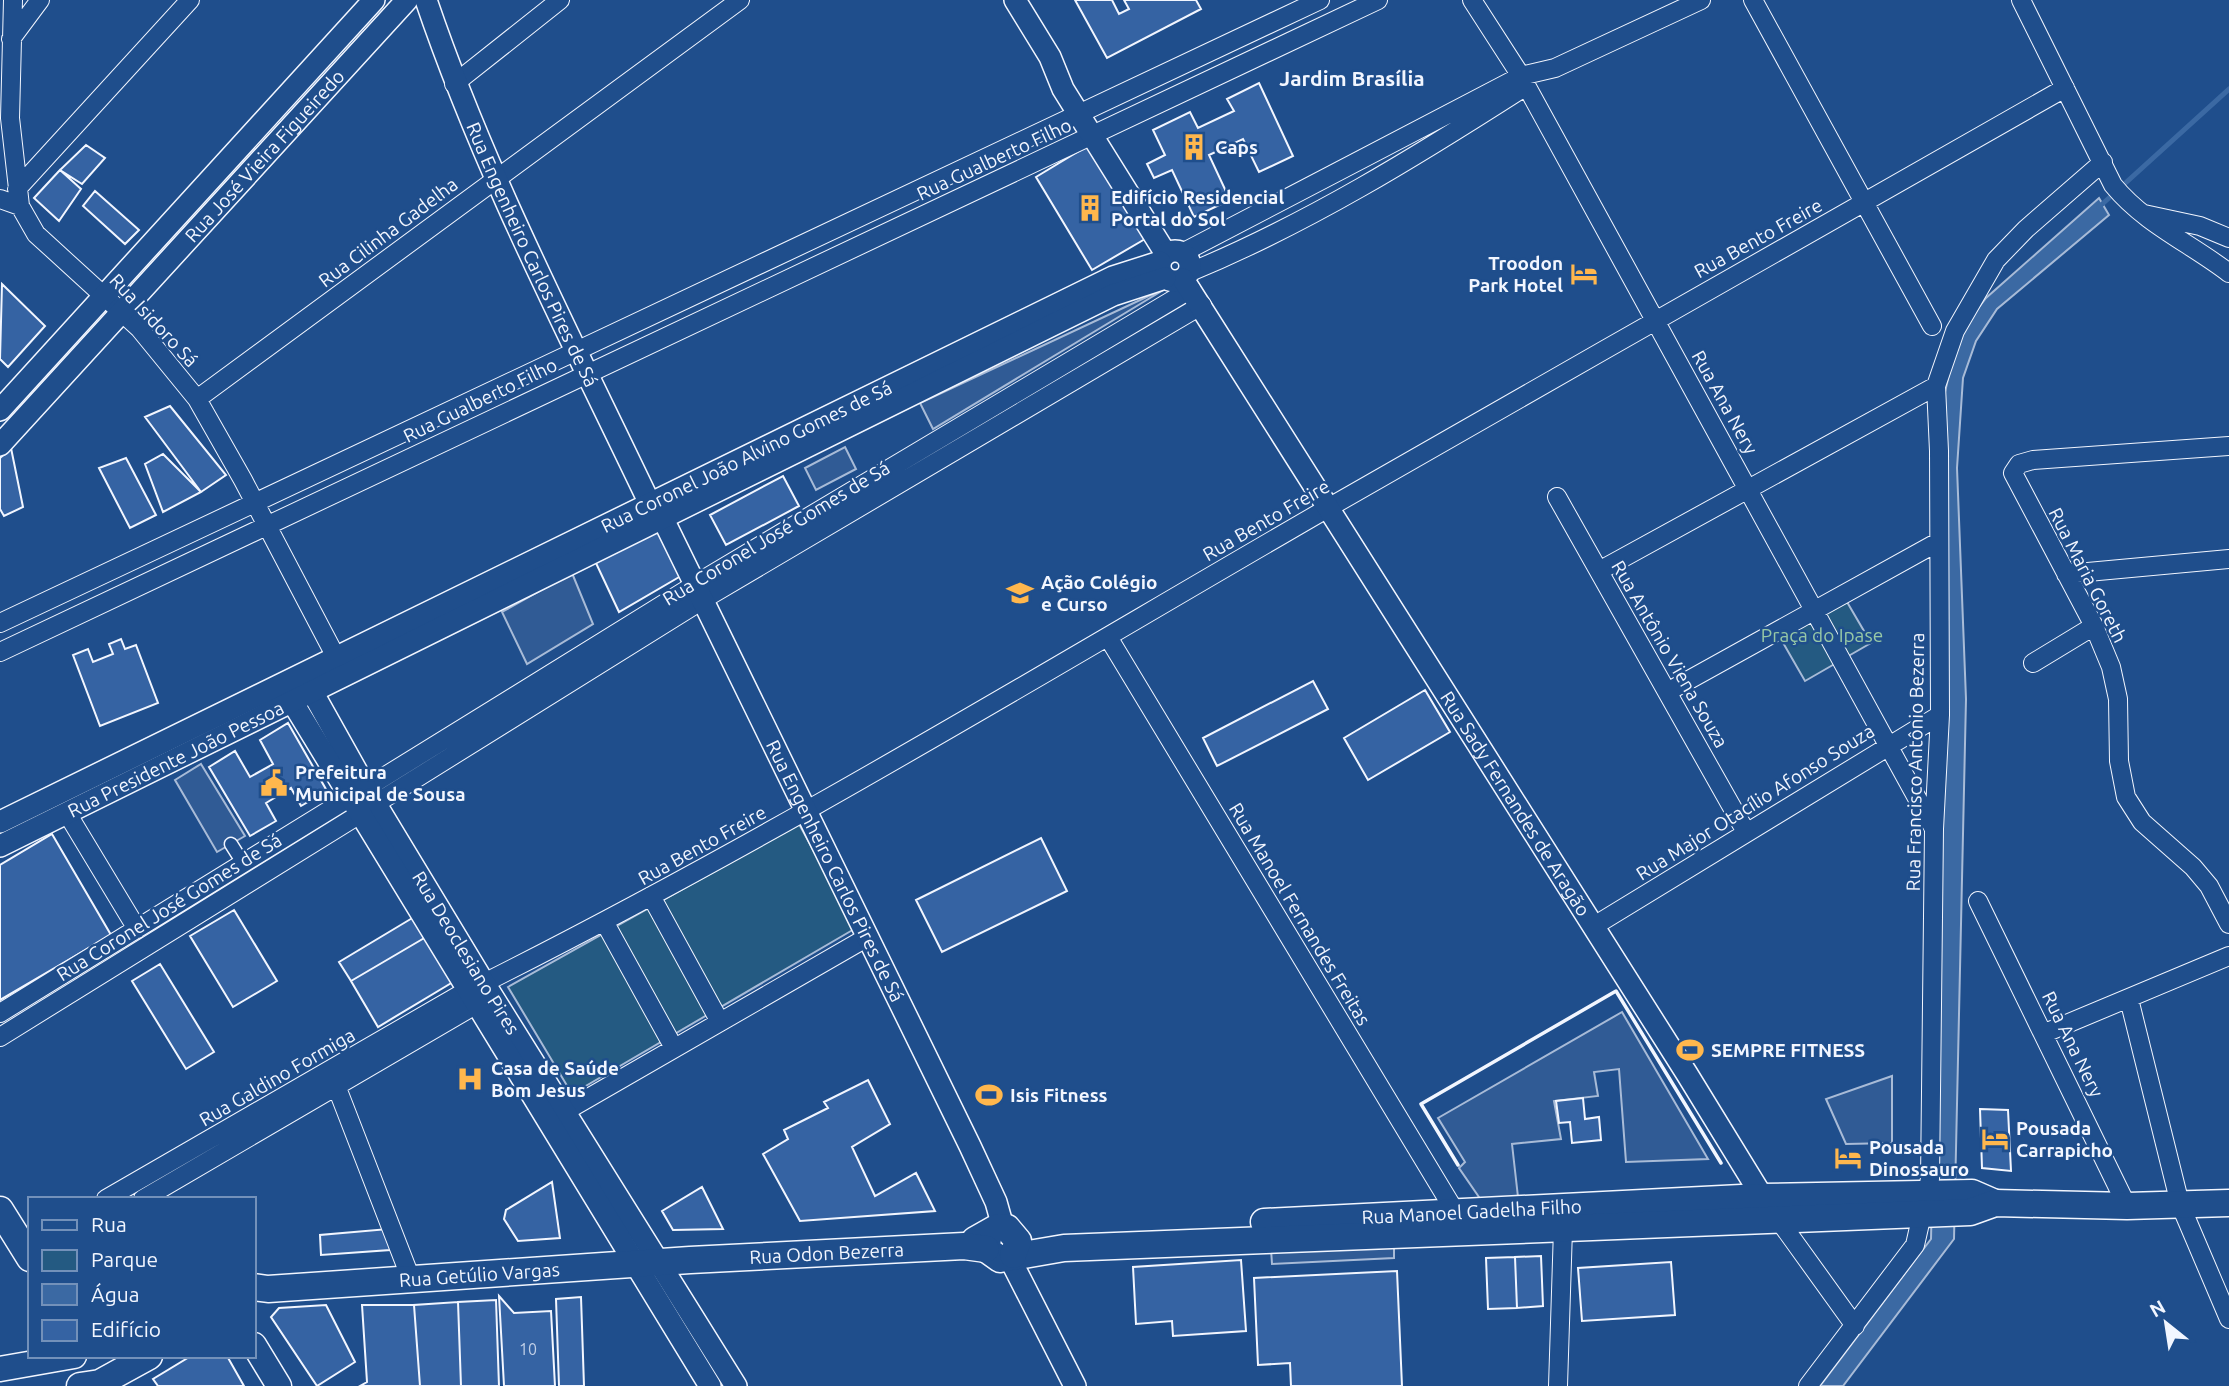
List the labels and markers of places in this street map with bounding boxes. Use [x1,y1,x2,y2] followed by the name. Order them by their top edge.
[1179,132,1209,162] building icon: Caps
[1215,136,1258,158] place label: Caps
[1111,186,1284,230] place label: Edifício Residencial Portal do Sol
[1075,193,1105,223] building icon: Edifício Residencial Portal do Sol
[1468,252,1563,296] place label: Troodon Park Hotel
[1569,259,1599,289] hotel icon: Troodon Park Hotel
[1041,571,1157,615] place label: Ação Colégio e Curso
[1005,578,1035,608] school or university icon: Ação Colégio e Curso
[295,761,465,805] place label: Prefeitura Municipal de Sousa
[259,768,289,798] public building icon: Prefeitura Municipal de Sousa
[1675,1035,1705,1065] sports icon: SEMPRE FITNESS
[1711,1039,1865,1061] place label: SEMPRE FITNESS
[491,1057,619,1101] place label: Casa de Saúde Bom Jesus
[455,1064,485,1094] hospital icon: Casa de Saúde Bom Jesus
[974,1080,1004,1110] sports icon: Isis Fitness
[1010,1084,1108,1106] place label: Isis Fitness
[2016,1117,2113,1161] place label: Pousada Carrapicho
[1980,1124,2010,1154] hotel icon: Pousada Carrapicho
[1869,1136,1969,1180] place label: Pousada Dinossauro
[1833,1143,1863,1173] hotel icon: Pousada Dinossauro

